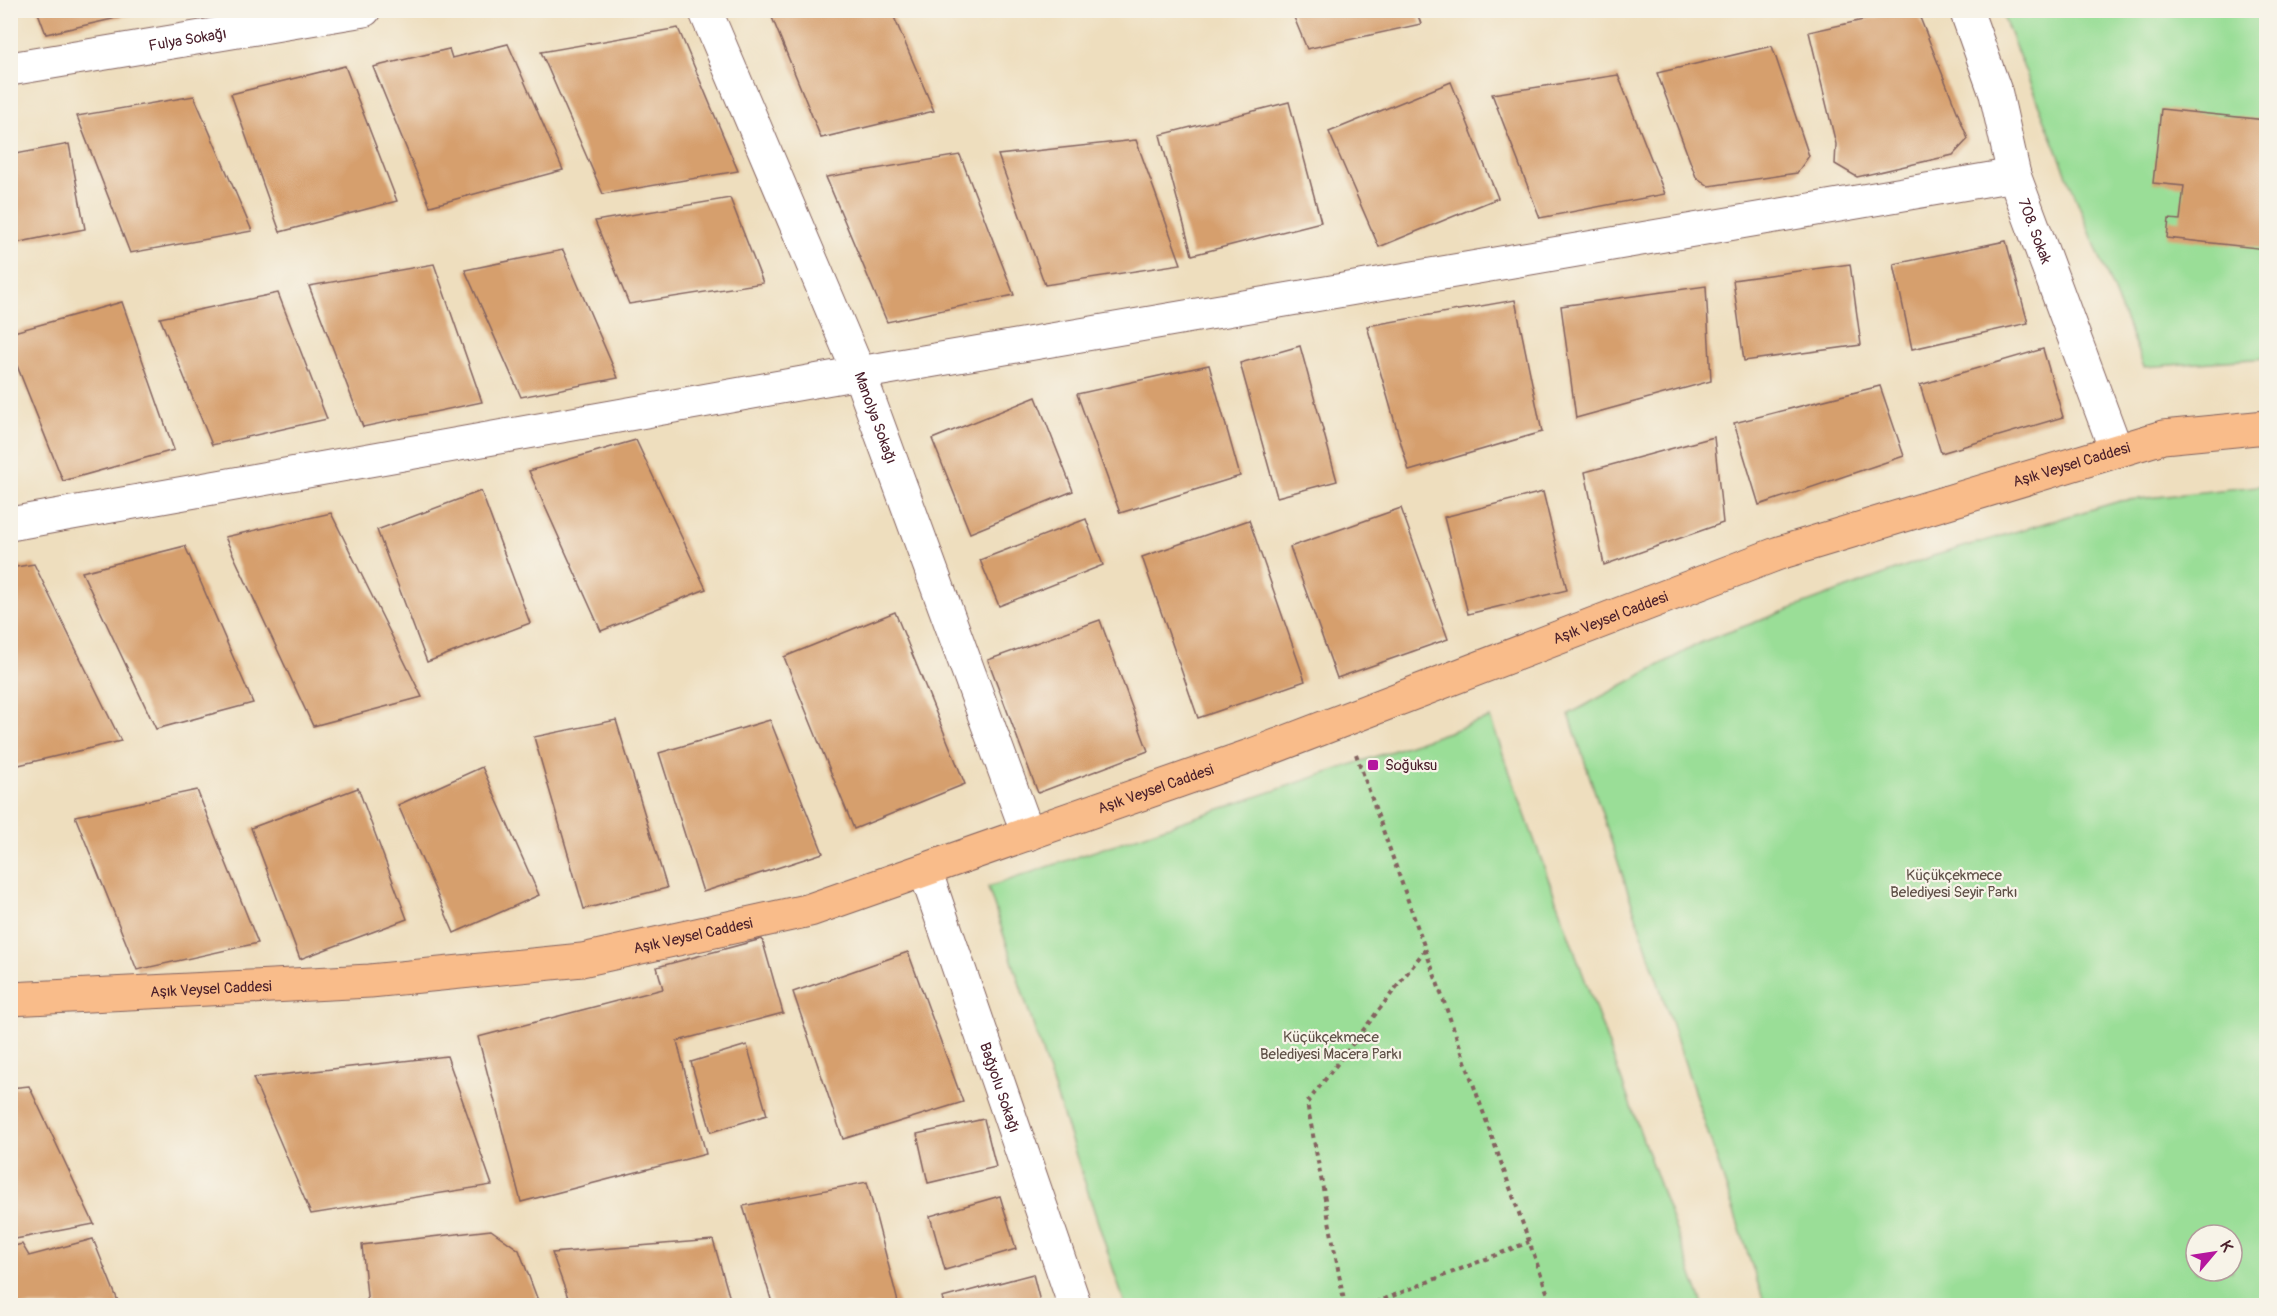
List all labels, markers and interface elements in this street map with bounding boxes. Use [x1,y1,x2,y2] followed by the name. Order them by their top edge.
[147,24,228,56] street label: Fulya Sokağı
[2013,196,2055,267] street label: 708. Sokak
[849,369,900,466] street label: Manolya Sokağı
[2010,438,2133,492] street label: Aşık Veysel Caddesi
[1550,587,1671,649] street label: Aşık Veysel Caddesi
[1385,756,1437,775] place label: Soğuksu
[1366,758,1380,772] marker: Soğuksu
[1095,760,1217,818] street label: Aşık Veysel Caddesi
[1890,866,2018,902] park label: Küçükçekmece Belediyesi Seyir Parkı
[631,914,755,958] street label: Aşık Veysel Caddesi
[149,977,272,1002] street label: Aşık Veysel Caddesi
[1260,1028,1402,1064] park label: Küçükçekmece Belediyesi Macera Parkı
[975,1040,1024,1135] street label: Bağyolu Sokağı
[2184,1223,2244,1283] north arrow
[2215,1237,2237,1256] text: K

